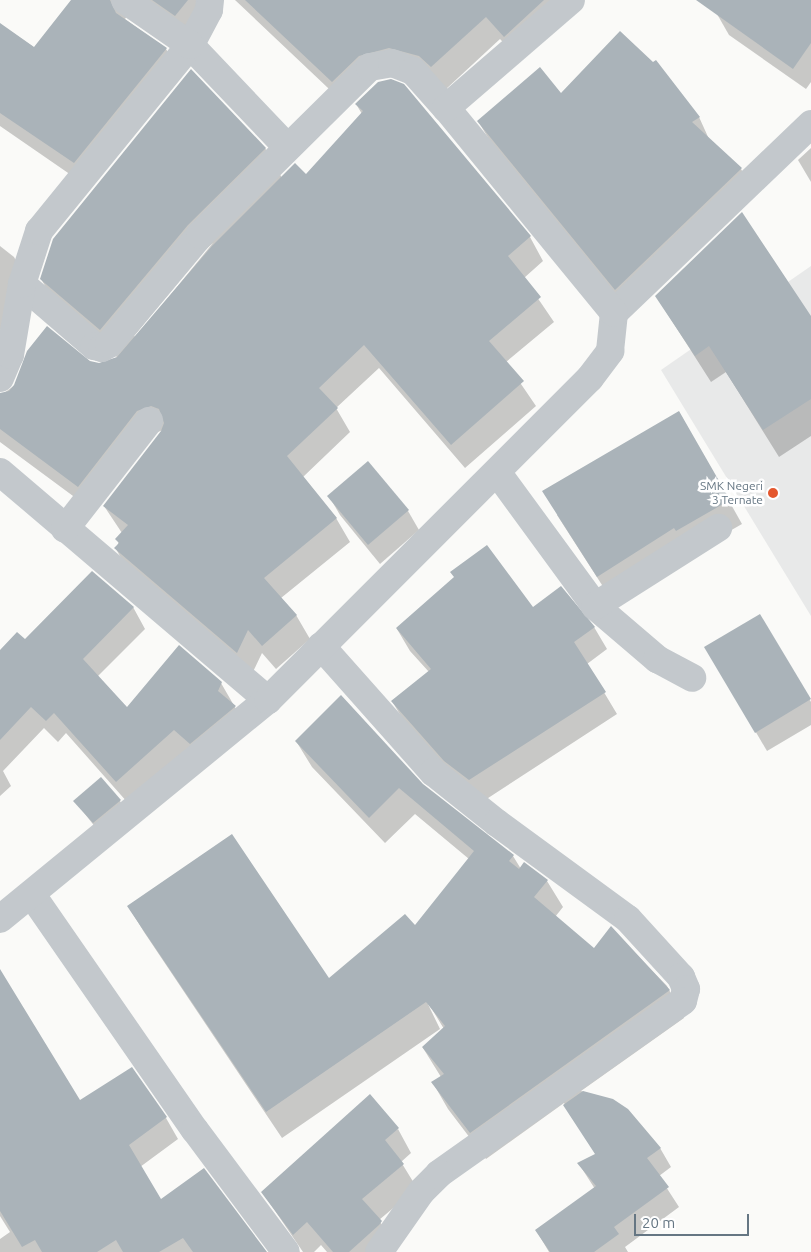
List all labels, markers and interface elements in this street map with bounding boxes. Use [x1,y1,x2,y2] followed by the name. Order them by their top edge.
[700,479,763,507] place label: SMK Negeri 3 Ternate
[767,487,779,499] marker: SMK Negeri 3 Ternate
[636,1204,751,1236] scale bar
[642,1214,675,1231] text: 20 m

